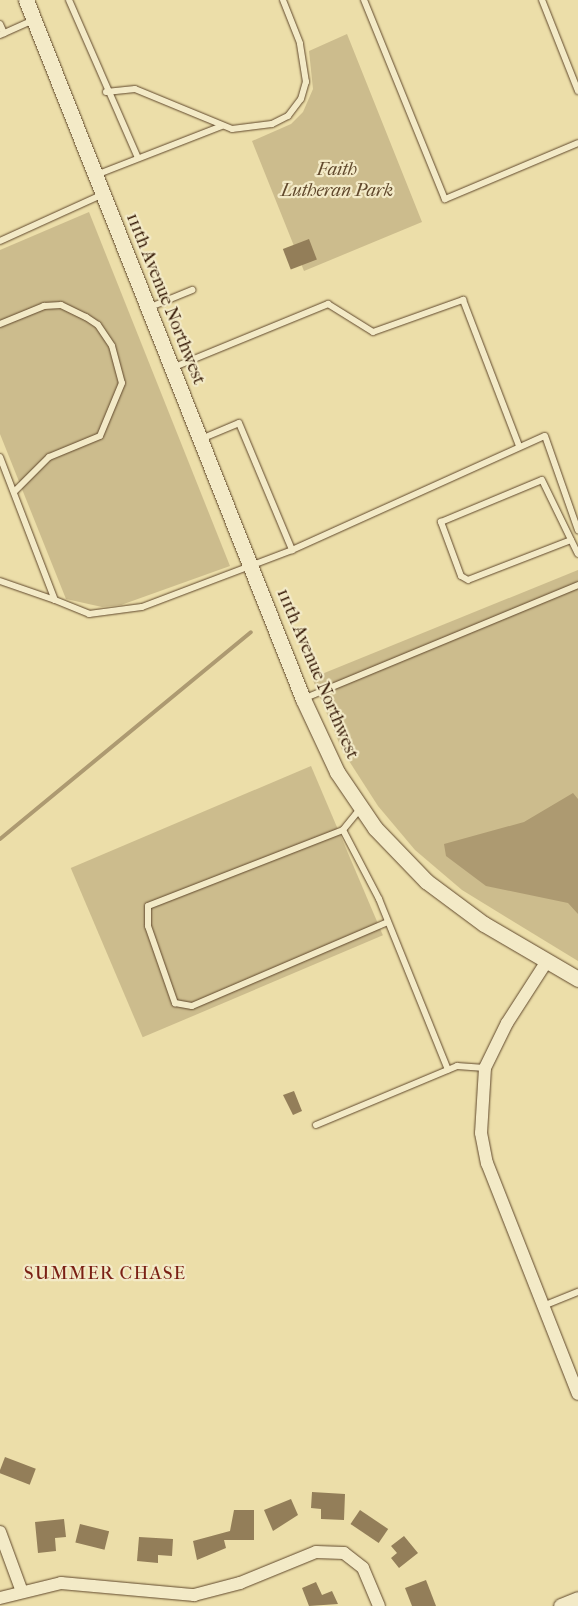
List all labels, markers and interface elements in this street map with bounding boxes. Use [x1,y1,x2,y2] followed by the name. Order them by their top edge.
[281,160,393,202] park label: Faith Lutheran Park
[121,210,209,388] street label: 111th Avenue Northwest
[271,586,363,762] street label: 111th Avenue Northwest
[22,1263,188,1285] district label: SUMMER CHASE

